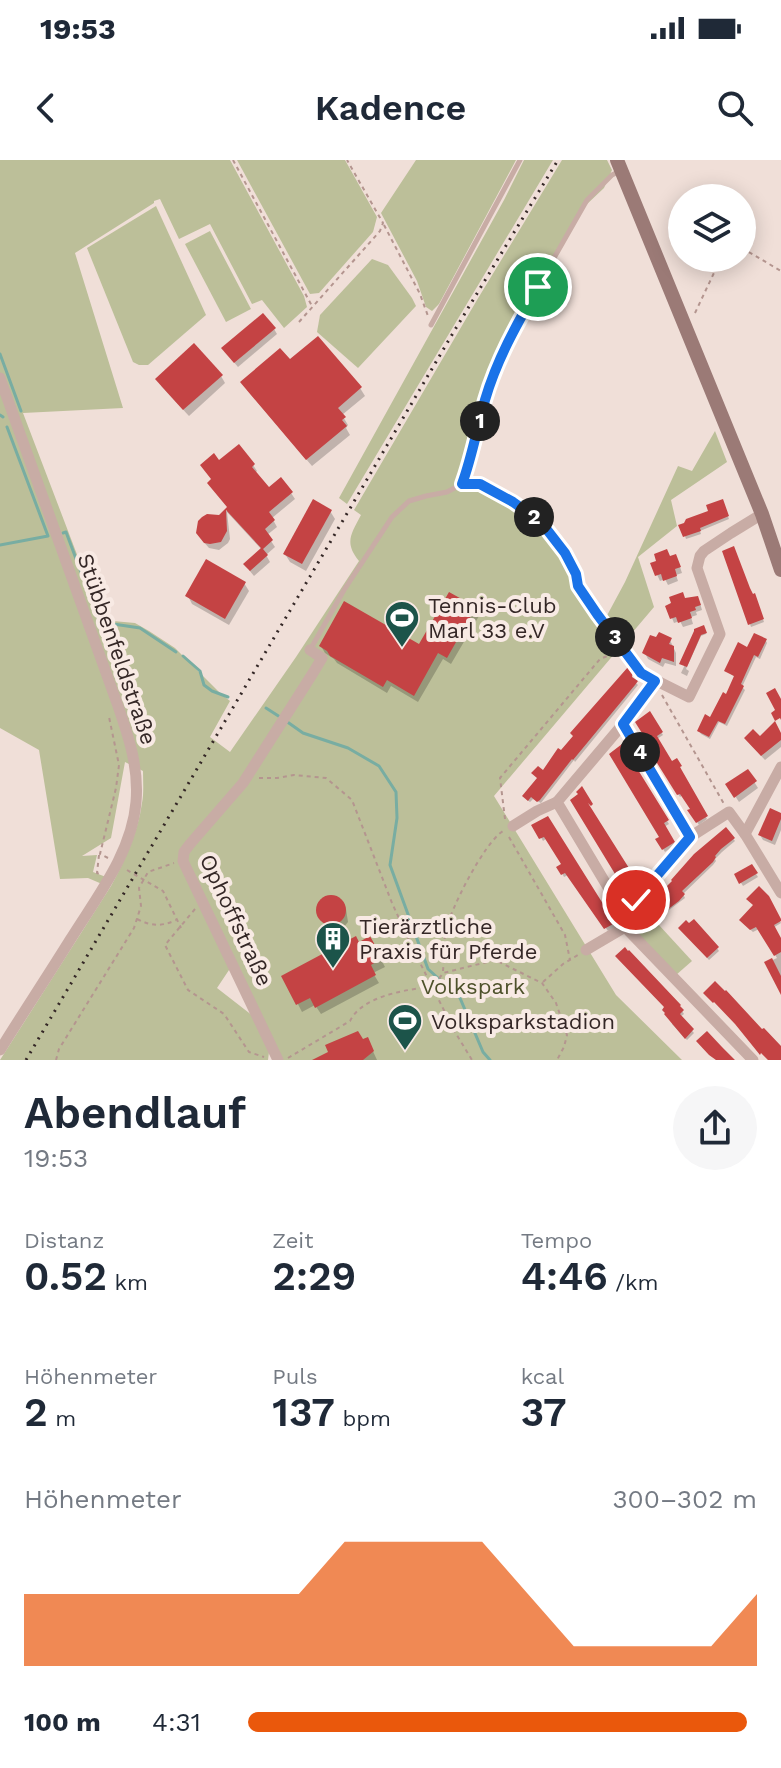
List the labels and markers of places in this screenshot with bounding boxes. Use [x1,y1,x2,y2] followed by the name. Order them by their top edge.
[504,253,572,321] pin
[460,401,500,441] pin: 1
[514,497,554,537] pin: 2
[428,593,557,643] place label: Tennis-Club Marl 33 e.V
[383,599,421,649] sports icon: Tennis-Club Marl 33 e.V
[595,617,635,657] pin: 3
[620,732,660,772] pin: 4
[602,866,670,934] pin
[359,914,538,964] place label: Tierärztliche Praxis für Pferde
[314,920,352,970] building icon: Tierärztliche Praxis für Pferde
[386,1002,424,1052] sports icon: Volksparkstadion
[431,1009,615,1034] place label: Volksparkstadion

